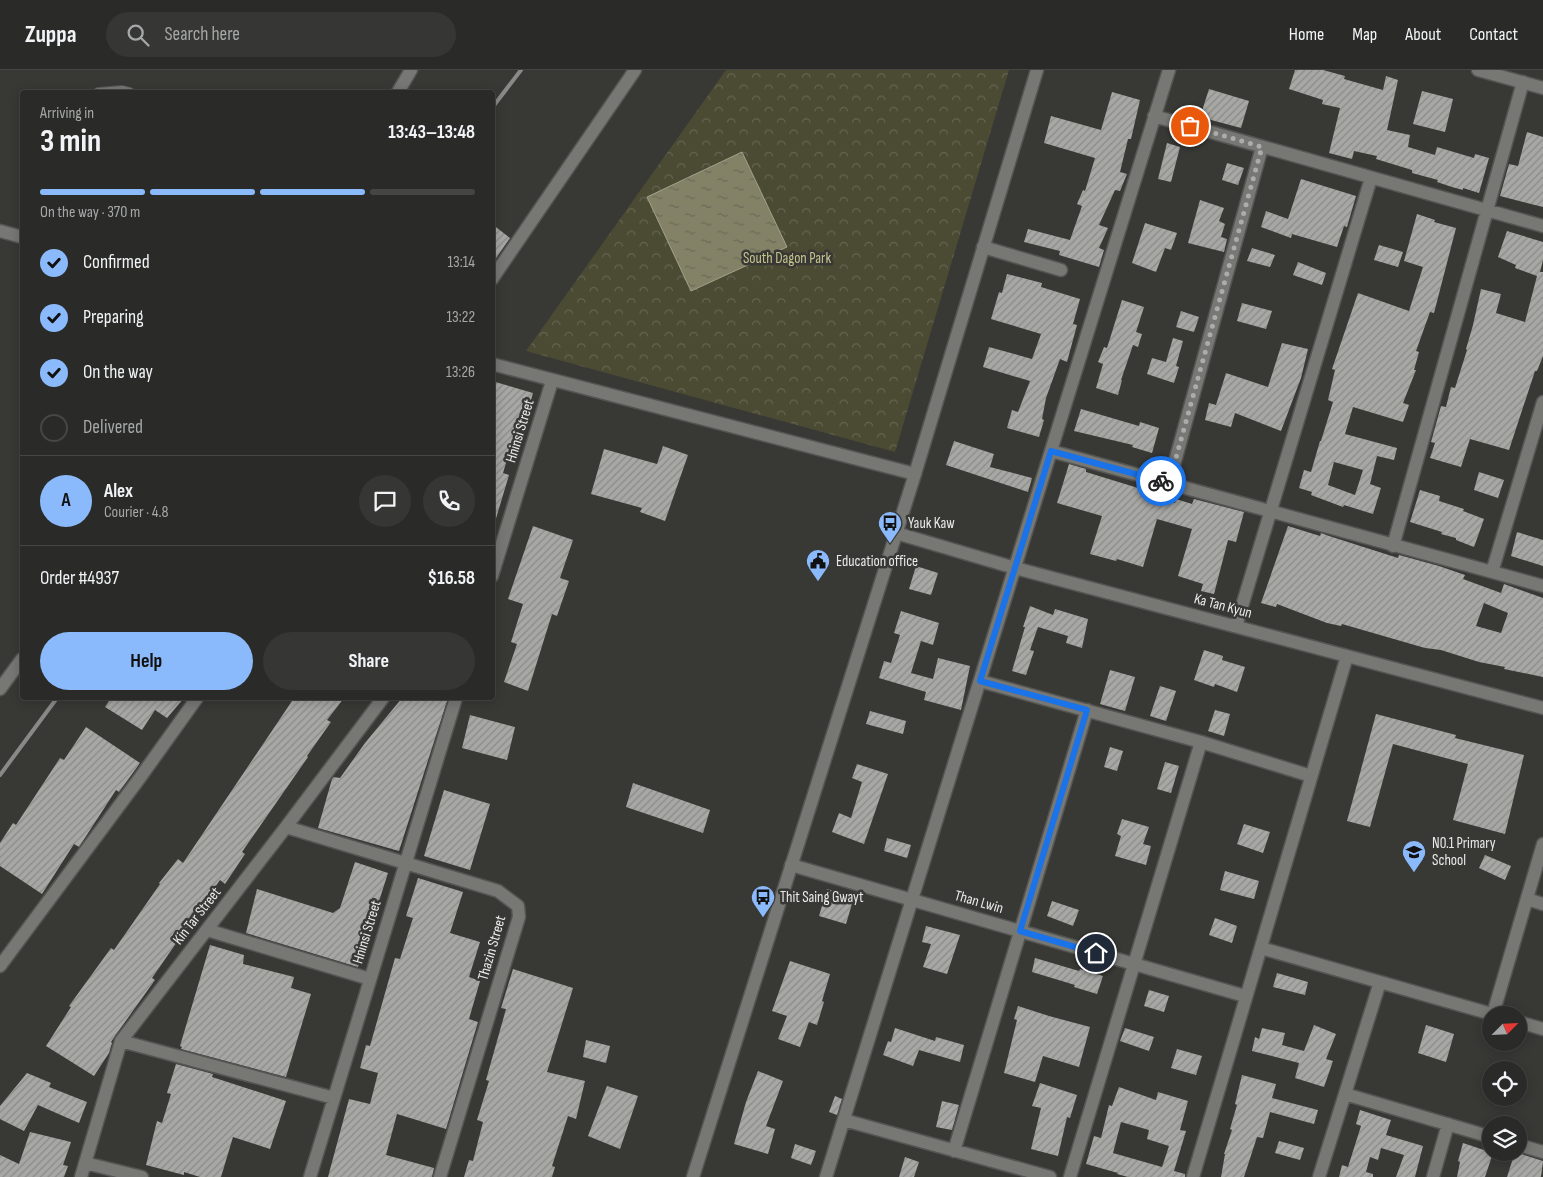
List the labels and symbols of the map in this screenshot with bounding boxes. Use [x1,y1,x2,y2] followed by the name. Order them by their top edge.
[1169,105,1211,147] pin
[743,249,831,268] park label: South Dagon Park
[501,397,539,465] street label: Hninsi Street
[1136,456,1186,506] courier
[877,510,903,544] bus stop icon: Yauk Kaw
[908,514,955,533] place label: Yauk Kaw
[805,548,831,582] public building icon: Education office
[836,552,918,571] place label: Education office
[1192,589,1254,623] street label: Ka Tan Kyun
[1432,834,1496,870] place label: N0.1 Primary School
[1401,839,1427,873] school or university icon: N0.1 Primary School
[169,883,226,948] street label: Kin Tar Street
[750,884,776,918] bus stop icon: Thit Saing Gwayt
[952,886,1006,918] street label: Than Lwin
[780,888,864,907] place label: Thit Saing Gwayt
[348,898,386,966] street label: Hninsi Street
[474,913,510,983] street label: Thazin Street
[1075,932,1117,974] pin
[1482,1006,1528,1051] north arrow

